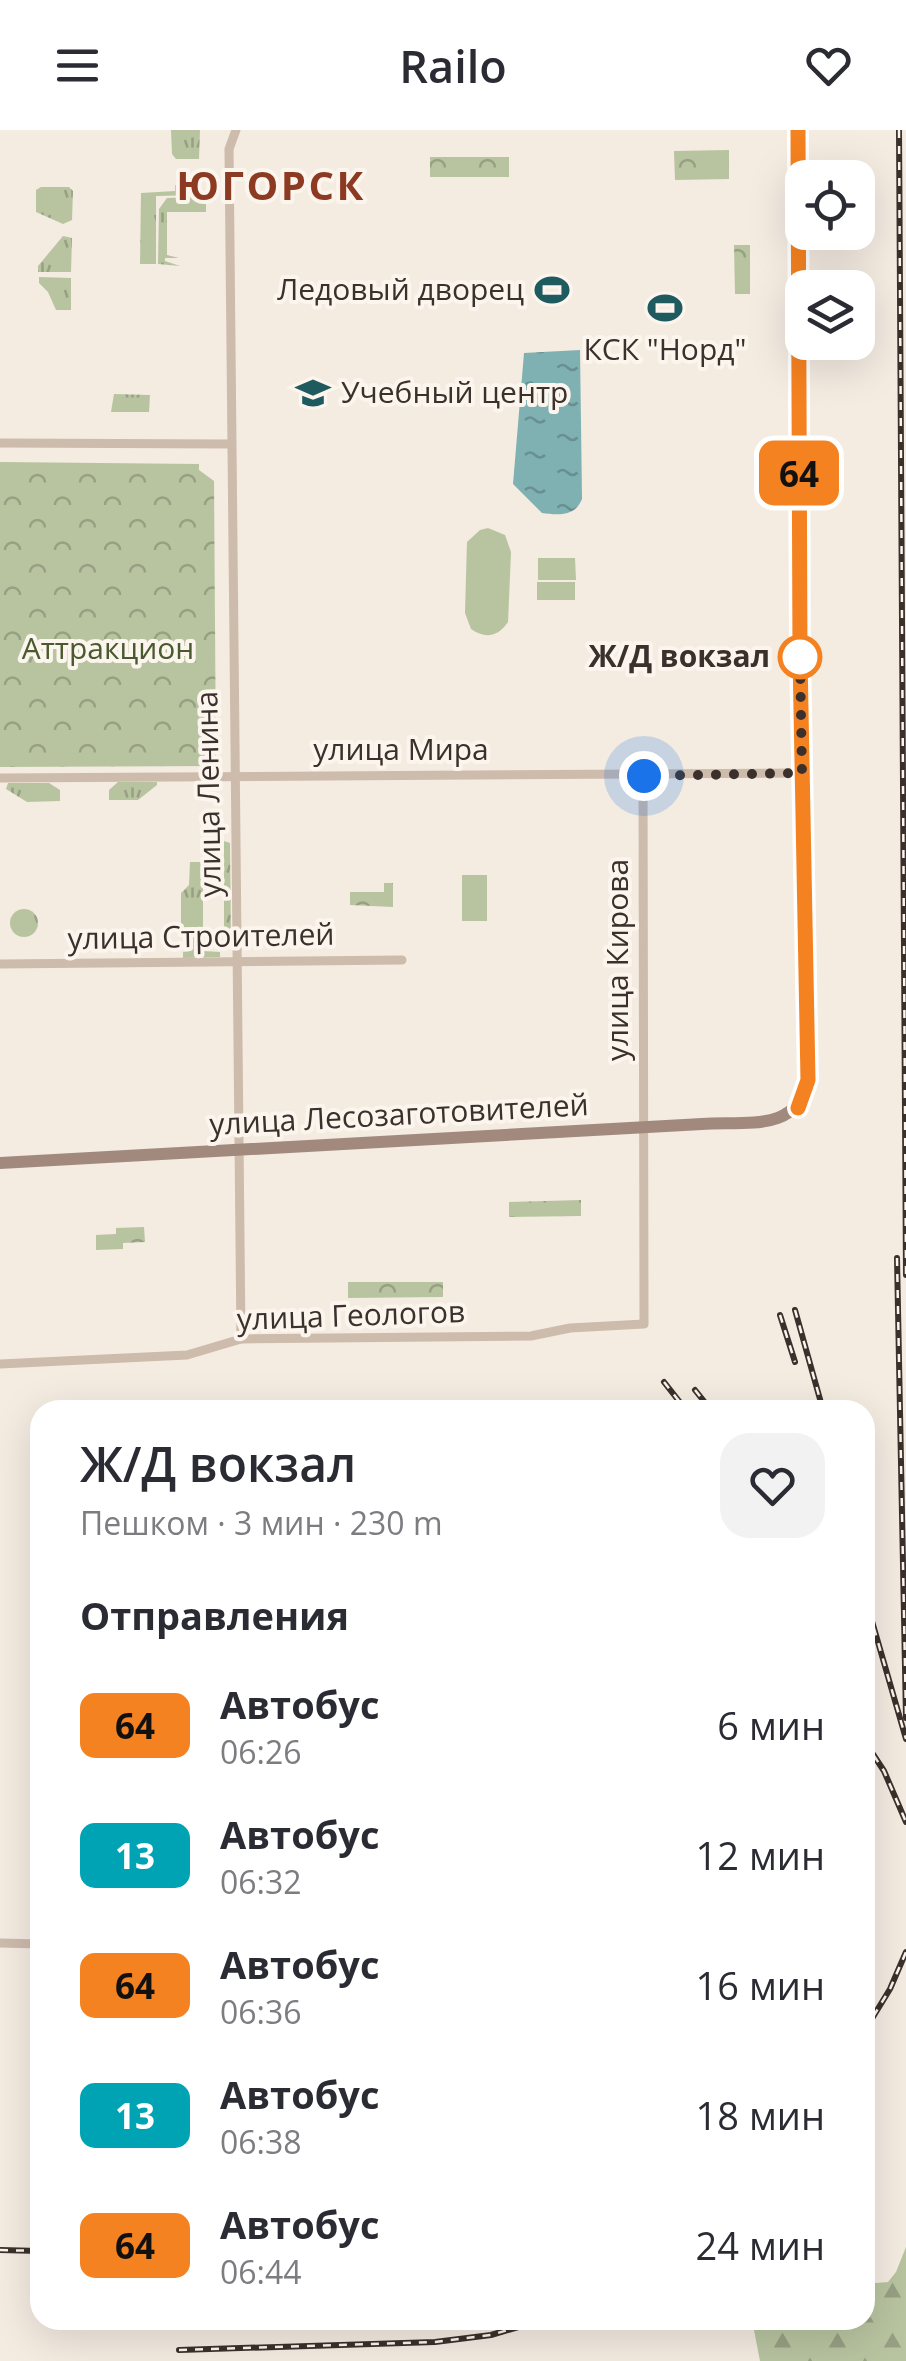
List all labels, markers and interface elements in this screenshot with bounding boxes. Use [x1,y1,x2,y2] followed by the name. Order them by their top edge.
[399,35,507,96] text: Railo
[50,38,105,93] icon: menu
[801,38,856,93] icon: heart
[176,157,366,212] district label: ЮГОРСК
[785,160,875,360] map controls
[785,160,875,250] button: locate
[277,268,524,309] place label: Ледовый дворец
[785,270,875,360] button: layers
[533,271,571,309] sports icon: Ледовый дворец
[646,289,684,327] sports icon: КСК "Норд"
[584,328,746,369] place label: КСК "Норд"
[341,371,568,412] place label: Учебный центр
[294,374,332,412] school or university icon: Учебный центр
[754,440,844,506] line badge: 64
[779,450,819,497] text: 64
[22,627,194,668] park label: Аттракцион
[588,635,770,676] place label: Ж/Д вокзал
[779,636,821,678] marker: Ж/Д вокзал
[185,691,230,897] street label: улица Ленина
[313,728,489,769] street label: улица Мира
[619,751,669,801] your location
[596,859,637,1061] street label: улица Кирова
[67,913,335,958] street label: улица Строителей
[208,1083,590,1144] street label: улица Лесозаготовителей
[236,1290,466,1339] street label: улица Геологов
[80,1431,356,1496] text: Ж/Д вокзал
[720,1433,825,1538] button: heart
[80,1501,443,1544] text: Пешком · 3 мин · 230 m
[80,1589,349,1641] text: Отправления
[220,1678,379,1730] text: Автобус
[717,1699,825,1751] text: 6 мин
[115,1702,155,1749] text: 64
[220,1730,302,1773] text: 06:26
[220,1808,379,1860] text: Автобус
[696,1829,825,1881] text: 12 мин
[115,1832,155,1879] text: 13
[220,1860,302,1903] text: 06:32
[220,1938,379,1990] text: Автобус
[696,1959,825,2011] text: 16 мин
[115,1962,155,2009] text: 64
[220,1990,302,2033] text: 06:36
[220,2068,379,2120] text: Автобус
[696,2089,825,2141] text: 18 мин
[115,2092,155,2139] text: 13
[220,2120,302,2163] text: 06:38
[220,2198,379,2250] text: Автобус
[696,2219,825,2271] text: 24 мин
[115,2222,155,2269] text: 64
[220,2250,302,2293] text: 06:44

